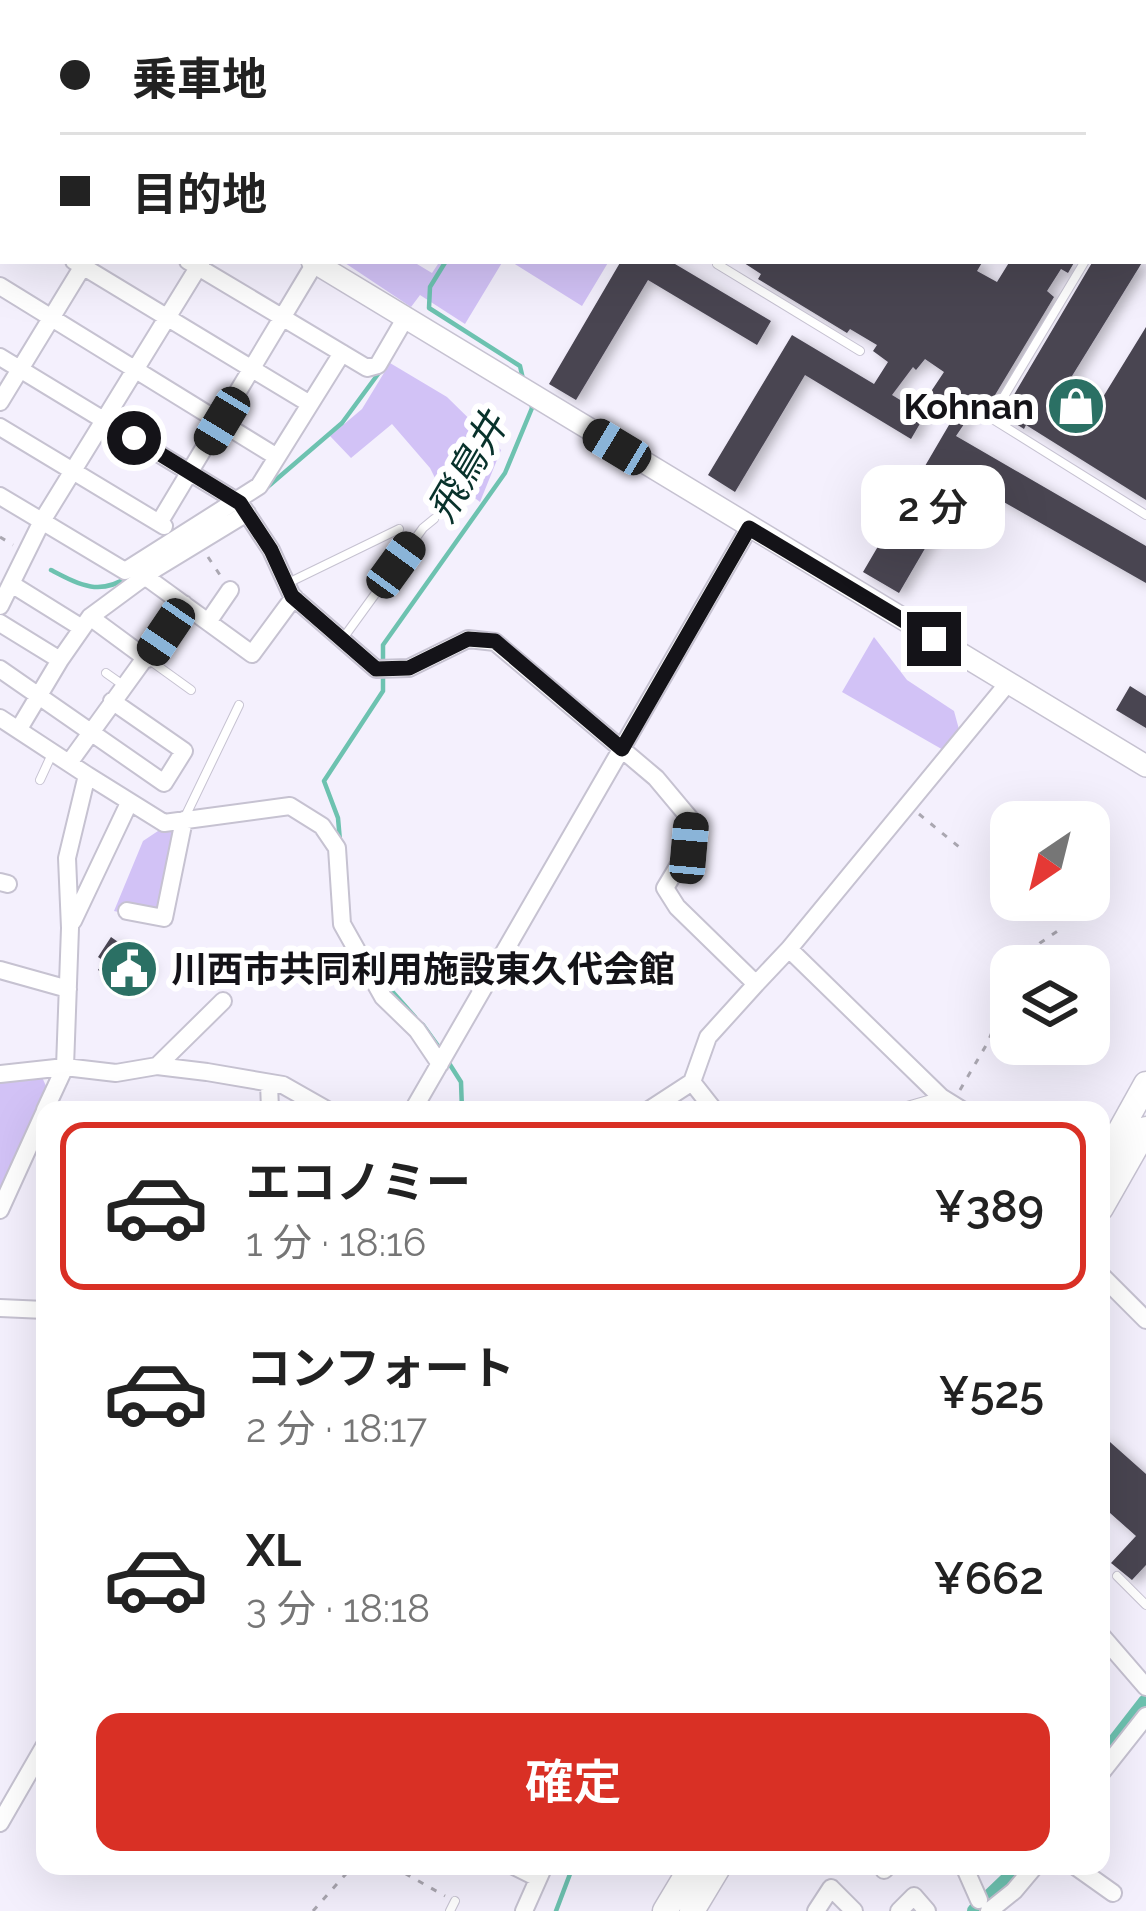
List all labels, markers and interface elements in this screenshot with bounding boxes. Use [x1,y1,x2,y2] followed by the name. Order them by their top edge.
[132,53,267,106] text: 乗車地
[132,168,267,221] text: 目的地
[1045,375,1107,437] shop icon: Kohnan
[188,381,256,461] car
[903,385,1034,427] place label: Kohnan
[418,402,518,529] water label: 飛鳥井
[107,411,161,465] route start
[577,413,657,481] car
[862,465,1006,549] callout: 2 分
[898,484,968,530] text: 2 分
[360,525,432,605] car
[131,592,201,672] car
[907,612,961,666] route end
[990,801,1110,921] north arrow
[990,801,1110,1065] map controls
[668,811,710,885] car
[98,938,160,1000] public building icon: 川西市共同利用施設東久代会館
[990,945,1110,1065] button: layers
[171,948,675,990] place label: 川西市共同利用施設東久代会館
[102,1152,210,1260] icon: car
[246,1156,471,1209] text: エコノミー
[934,1180,1044,1233] text: ¥389
[246,1219,426,1265] text: 1 分 · 18:16
[102,1338,210,1446] icon: car
[246,1342,515,1395] text: コンフォート
[938,1366,1044,1419] text: ¥525
[246,1405,427,1451] text: 2 分 · 18:17
[102,1524,210,1632] icon: car
[246,1524,301,1577] text: XL
[933,1552,1044,1605] text: ¥662
[246,1585,430,1631] text: 3 分 · 18:18
[96,1713,1050,1851] button: 確定

